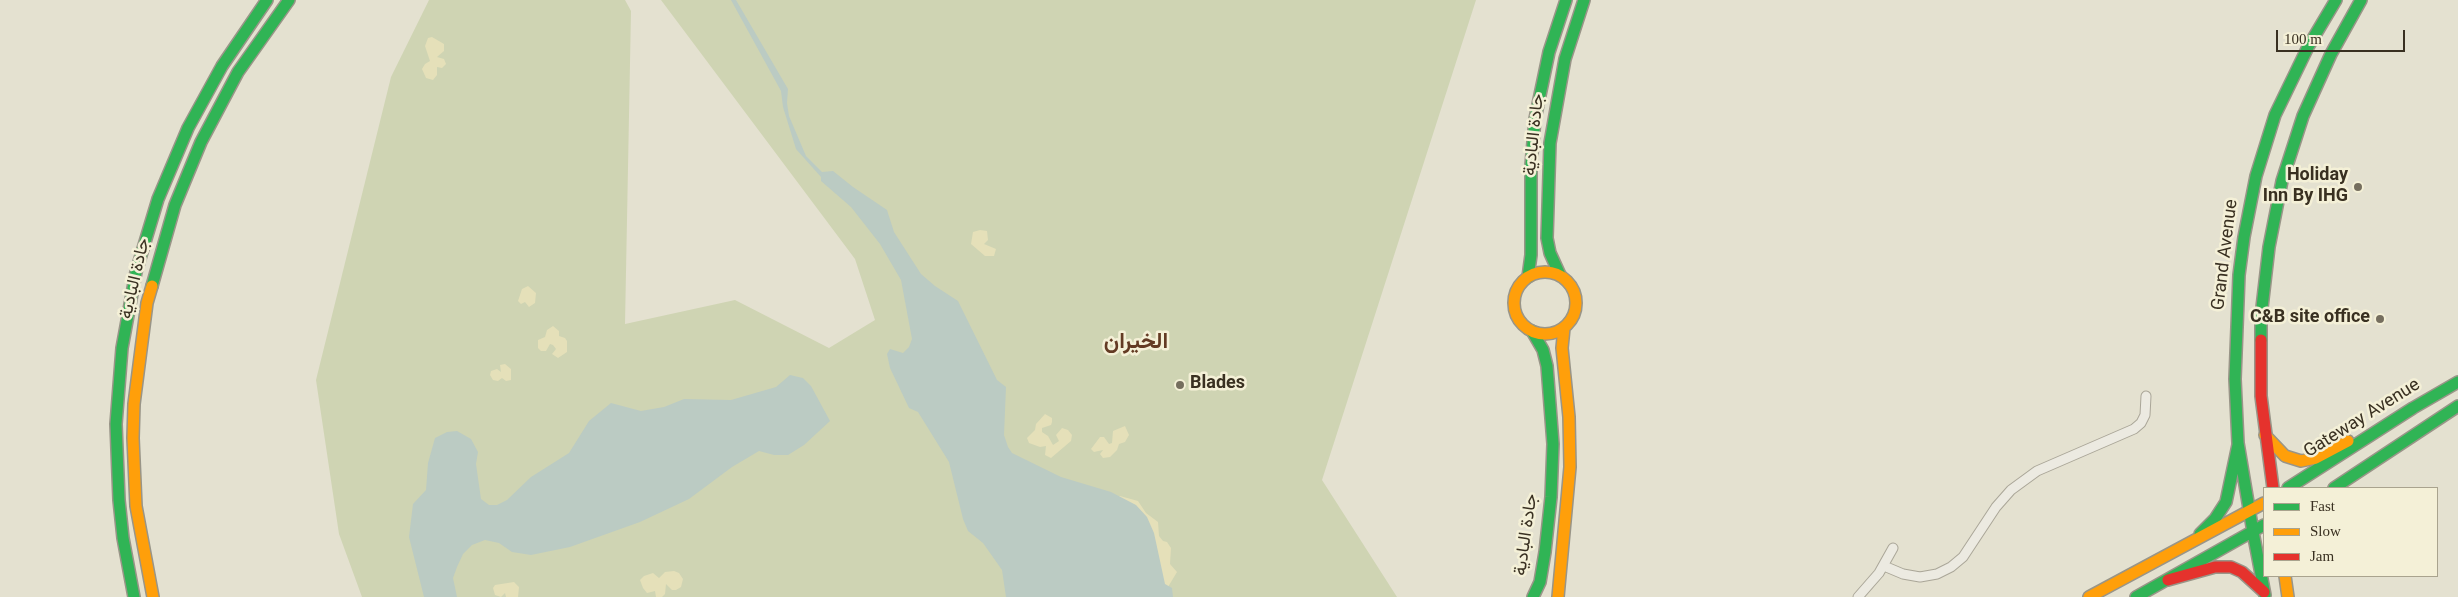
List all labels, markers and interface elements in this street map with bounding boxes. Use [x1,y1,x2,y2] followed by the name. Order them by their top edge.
[2278,20,2407,52] scale bar
[2284,31,2322,47] text: 100 m
[1521,93,1551,177] street label: جادة البادية
[2263,166,2348,208] place label: Holiday Inn By IHG
[2352,181,2364,193] marker: Holiday Inn By IHG
[2209,198,2245,312] street label: Grand Avenue
[117,236,157,322] street label: جادة البادية
[2250,308,2370,330] place label: C&B site office
[2374,313,2386,325] marker: C&B site office
[1104,332,1168,358] district label: الخيران
[1190,374,1245,396] place label: Blades
[2301,376,2425,464] street label: Gateway Avenue
[1174,379,1186,391] marker: Blades
[2263,487,2438,577] legend
[1512,493,1544,577] street label: جادة البادية
[2310,498,2335,514] text: Fast
[2310,523,2341,539] text: Slow
[2310,548,2334,564] text: Jam

